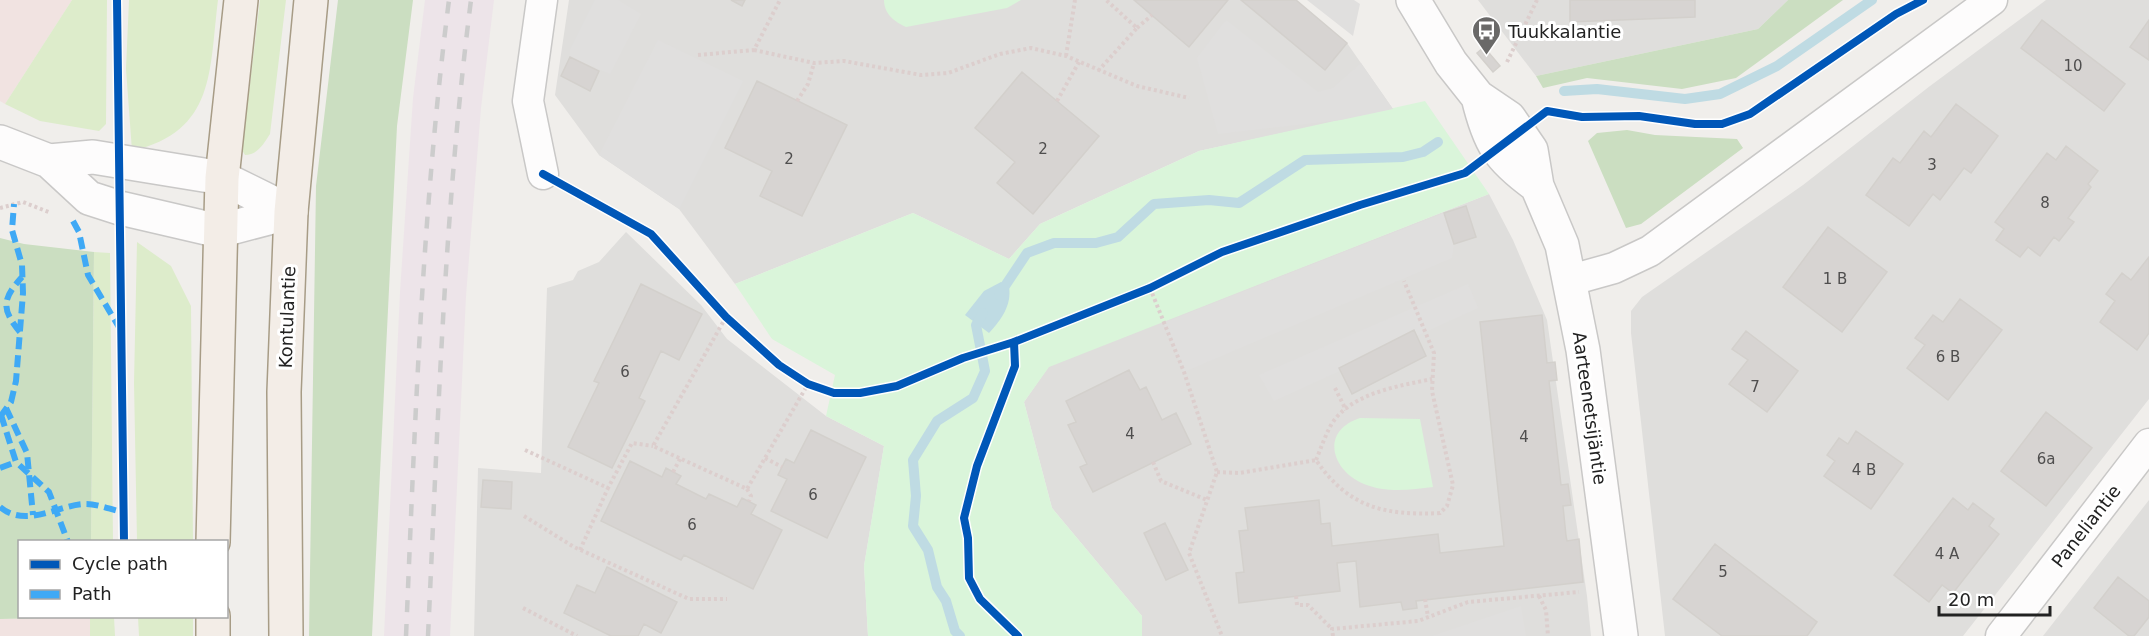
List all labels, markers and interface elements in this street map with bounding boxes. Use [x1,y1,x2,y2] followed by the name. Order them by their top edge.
[1471,15,1503,57] bus stop icon: Tuukkalantie
[1507,21,1621,42] place label: Tuukkalantie
[2063,57,2083,75] house number: 10
[1038,140,1048,158] house number: 2
[784,150,794,168] house number: 2
[1927,156,1937,174] house number: 3
[2040,194,2050,212] house number: 8
[275,265,299,369] street label: Kontulantie
[1823,270,1847,288] house number: 1 B
[1569,330,1611,486] street label: Aarteenetsijäntie
[1936,348,1960,366] house number: 6 B
[620,363,630,381] house number: 6
[1750,378,1760,396] house number: 7
[1125,425,1135,443] house number: 4
[1519,428,1529,446] house number: 4
[2037,450,2055,468] house number: 6a
[1852,461,1876,479] house number: 4 B
[2047,480,2125,572] street label: Paneliantie
[808,486,818,504] house number: 6
[687,516,697,534] house number: 6
[18,540,228,618] legend
[1935,545,1960,563] house number: 4 A
[72,553,168,574] text: Cycle path
[1718,563,1728,581] house number: 5
[1939,579,2050,617] scale bar
[72,583,112,604] text: Path
[1948,589,1994,610] text: 20 m

